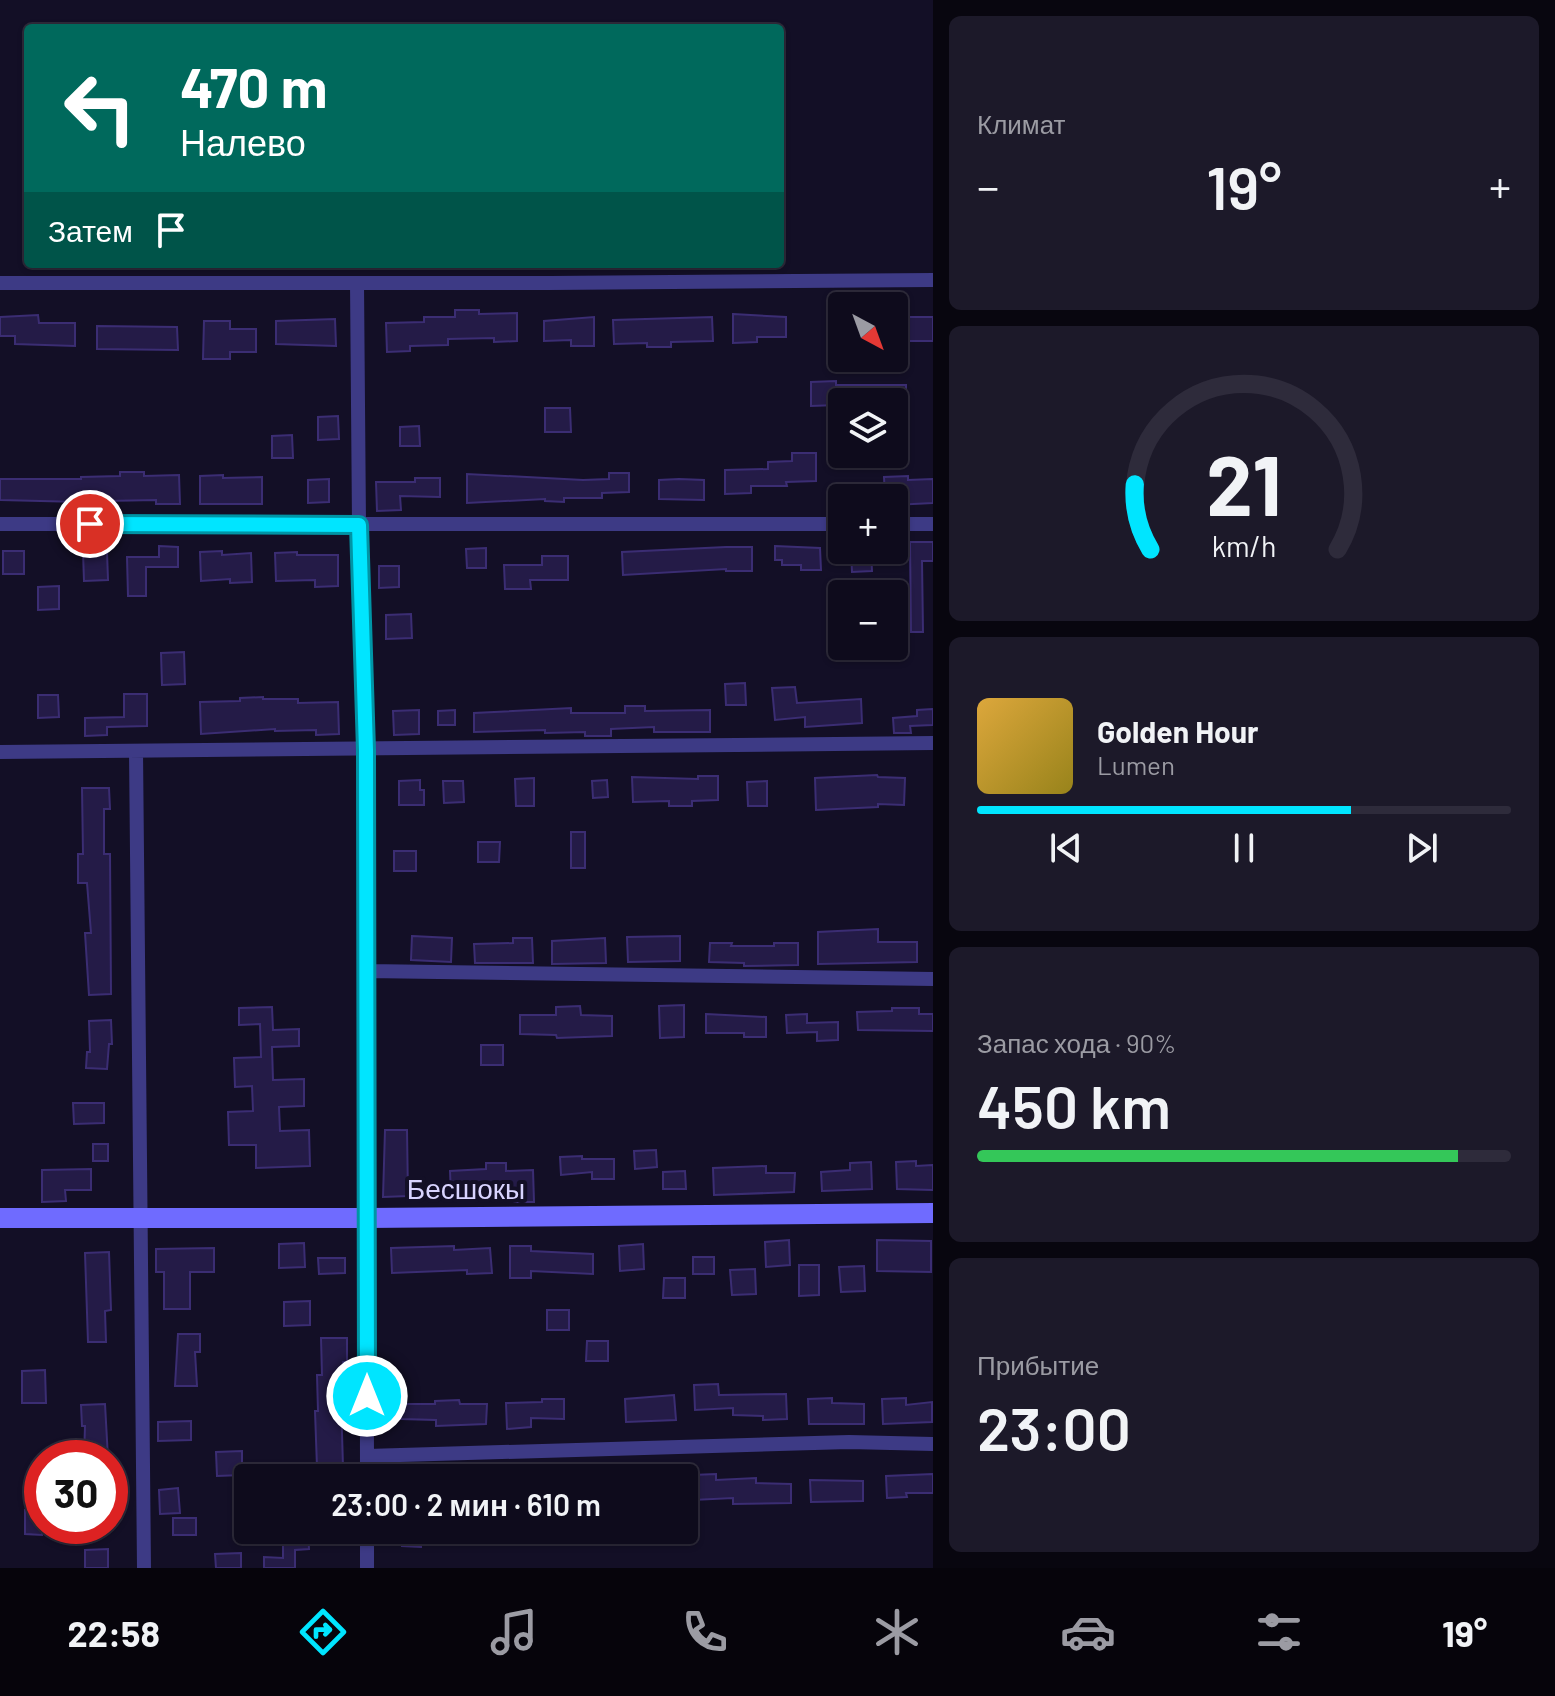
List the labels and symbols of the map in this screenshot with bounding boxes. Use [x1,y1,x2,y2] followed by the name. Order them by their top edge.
[828,292,908,372] north arrow
[56,490,124,558] pin
[407,1171,525,1205] street label: Бесшокы
[325,1354,409,1438] position arrow
[24,1440,128,1544] speed limit sign: 30

